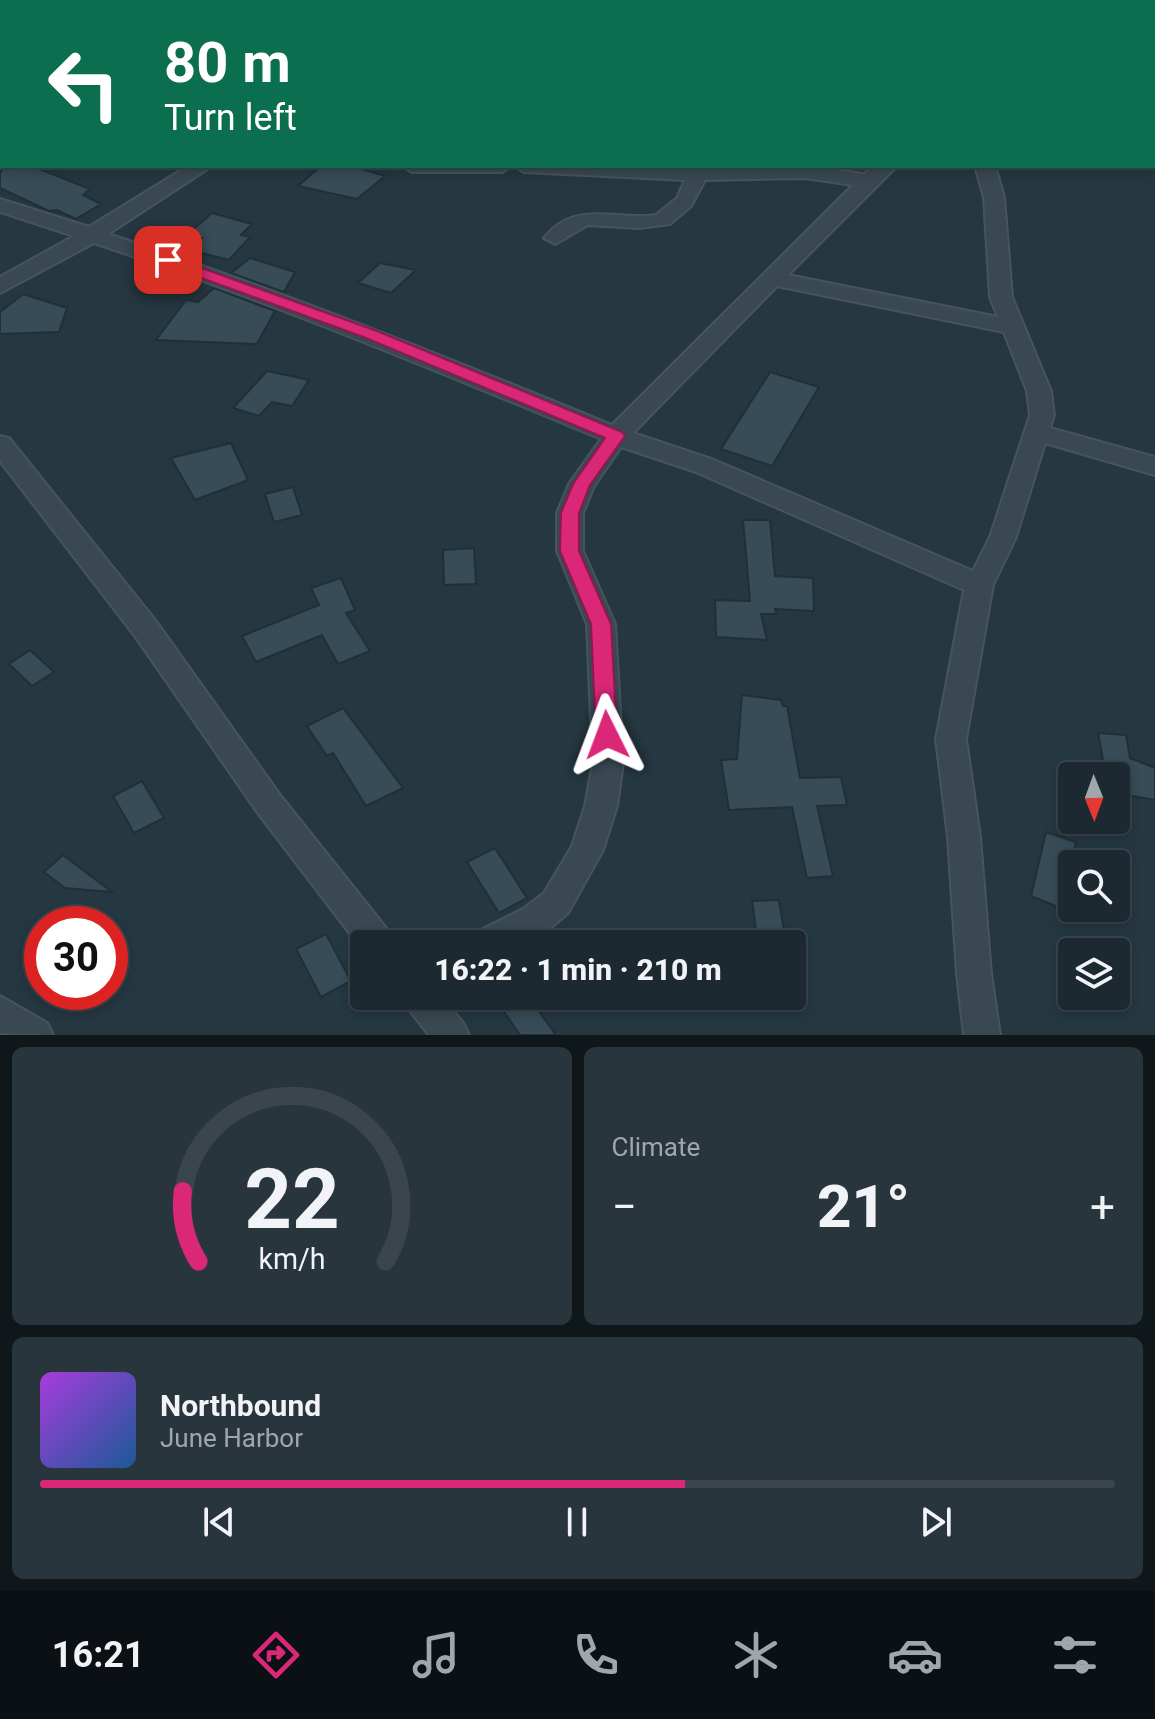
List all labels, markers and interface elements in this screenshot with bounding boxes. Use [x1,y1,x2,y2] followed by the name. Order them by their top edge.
[164,30,291,96] text: 80 m
[32,32,136,136] icon: left
[164,97,297,139] text: Turn left
[134,226,202,294] pin
[146,238,190,282] icon: arrive
[565,693,649,777] position arrow
[1058,762,1130,834] north arrow
[1058,762,1130,1010] map controls
[1058,850,1130,922] button: search
[24,906,128,1010] speed limit sign: 30
[1058,938,1130,1010] button: layers
[434,952,722,987] text: 16:22 · 1 min · 210 m
[612,1132,700,1162] text: Climate
[244,1151,339,1248] text: 22
[817,1171,910,1242] text: 21°
[612,1181,637,1233] text: −
[1090,1181,1115,1233] text: +
[258,1242,325,1276] text: km/h
[160,1388,321,1423] text: Northbound
[160,1423,303,1453] text: June Harbor
[197,1500,241,1544] icon: previous
[555,1500,599,1544] icon: pause
[914,1500,958,1544] icon: next
[248,1627,304,1683] icon: directions
[408,1627,464,1683] icon: music
[568,1627,624,1683] icon: phone
[728,1627,784,1683] icon: climate
[887,1627,943,1683] icon: car
[1047,1627,1103,1683] icon: filters
[52,1634,145,1676] text: 16:21

